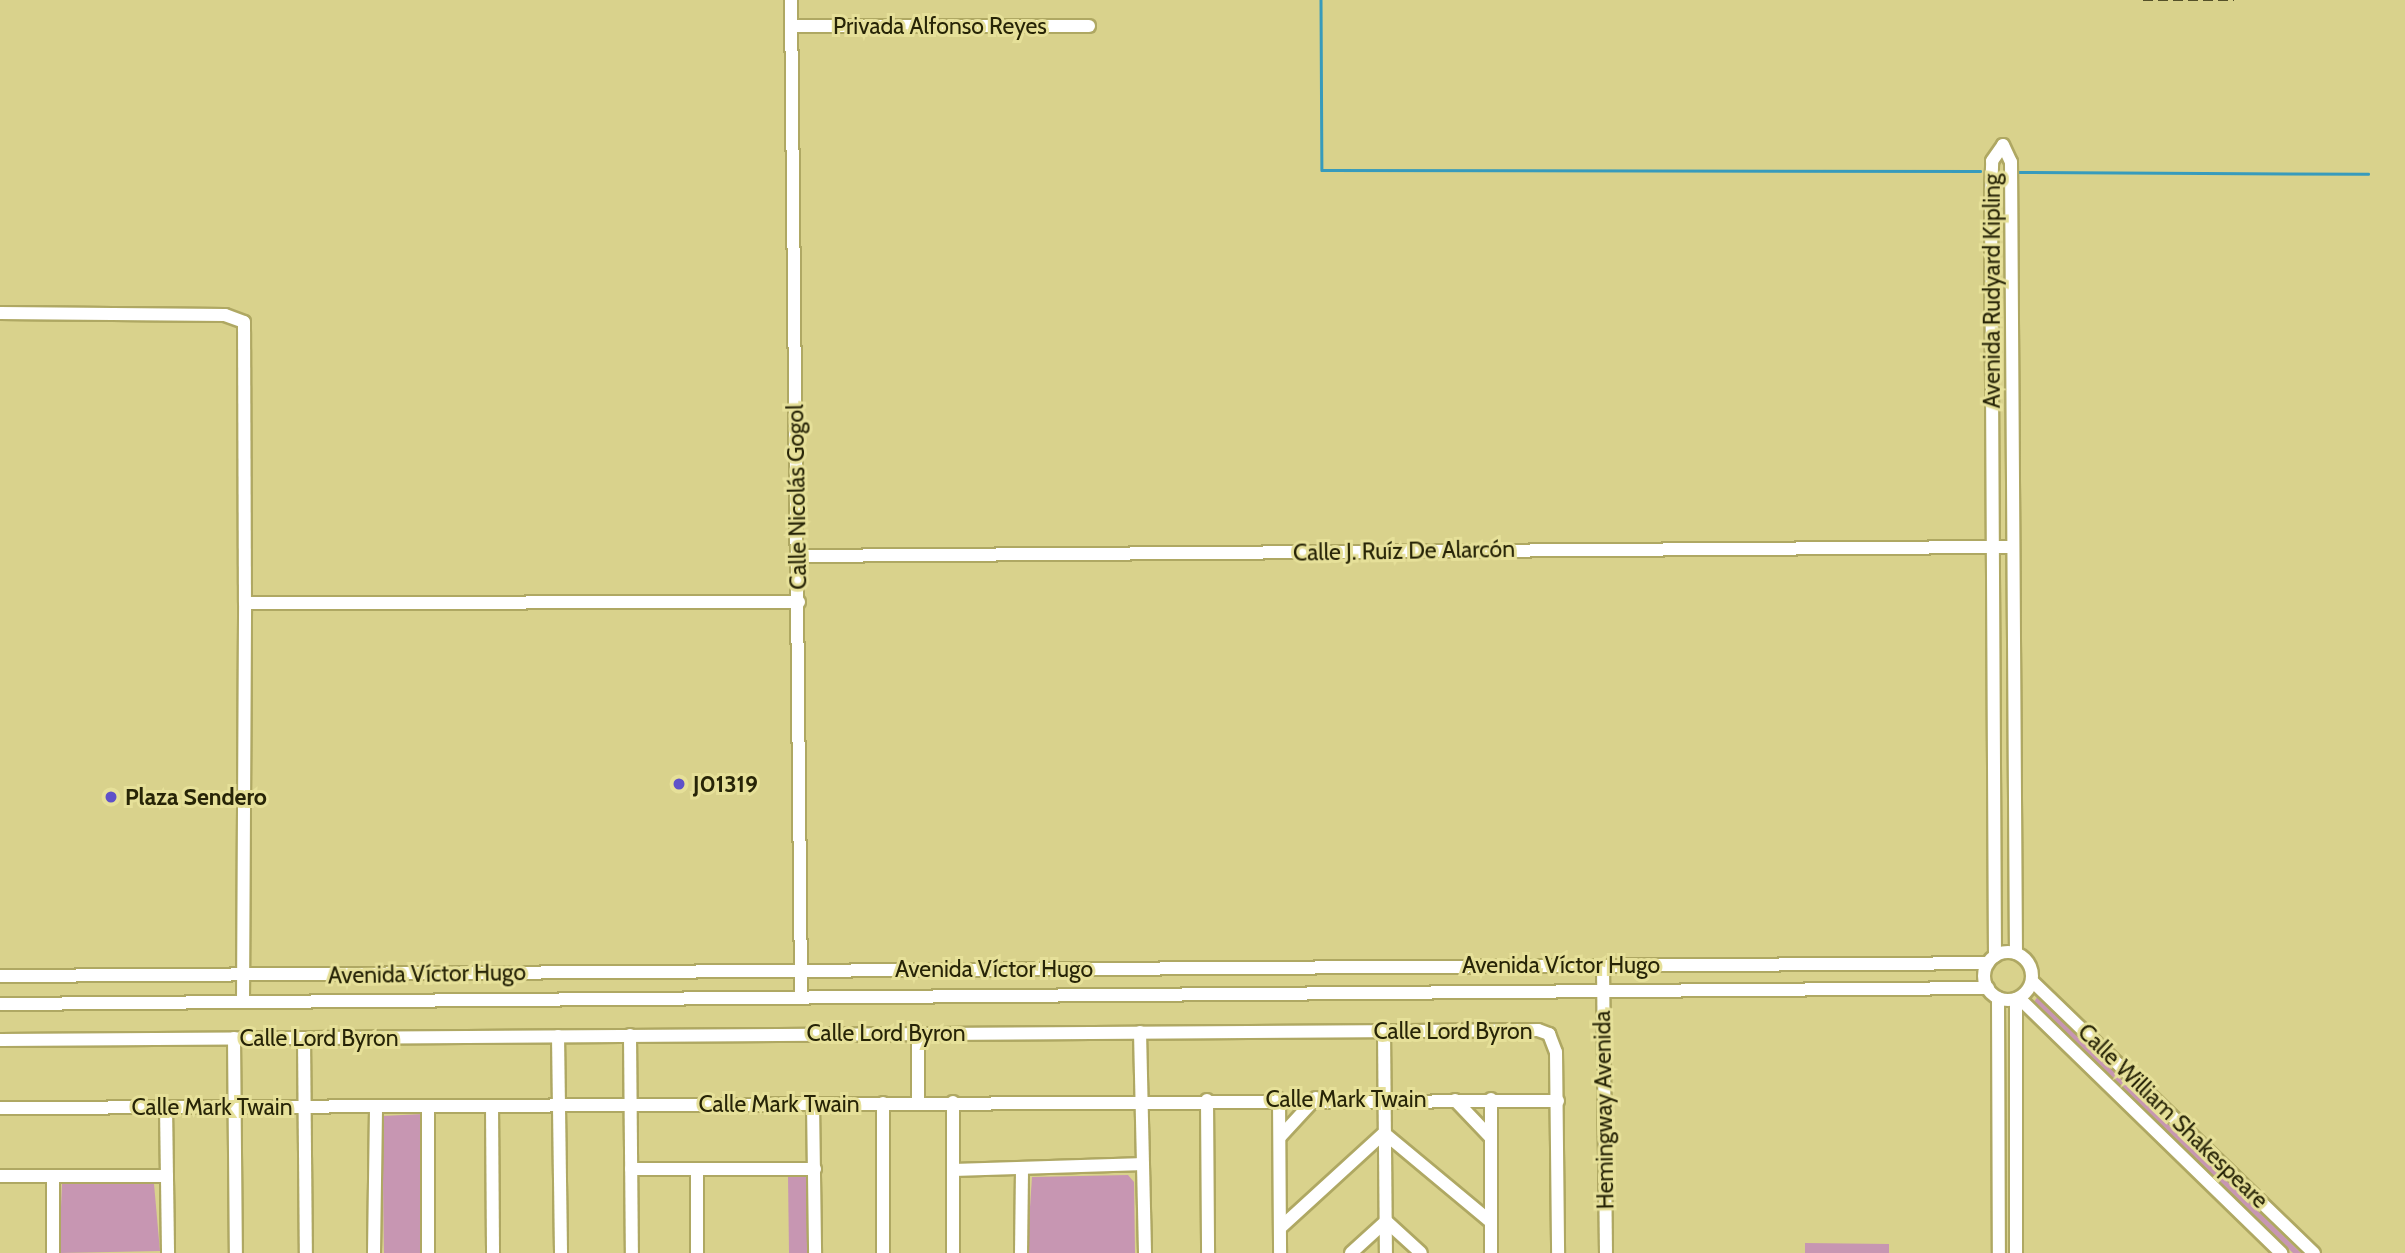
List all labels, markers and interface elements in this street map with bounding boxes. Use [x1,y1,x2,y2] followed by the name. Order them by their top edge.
[833,12,1047,40] street label: Privada Alfonso Reyes
[1978,174,2006,408] street label: Avenida Rudyard Kipling
[782,404,812,590] street label: Calle Nicolás Gogol
[1293,535,1515,567] street label: Calle J. Ruíz De Alarcón
[693,770,758,798] place label: J01319
[671,776,687,792] marker: J01319
[125,783,267,811] place label: Plaza Sendero
[103,789,119,805] marker: Plaza Sendero
[1462,951,1660,979] street label: Avenida Víctor Hugo
[895,955,1093,983] street label: Avenida Víctor Hugo
[328,958,526,990] street label: Avenida Víctor Hugo
[1588,1010,1620,1210] street label: Hemingway Avenida
[1373,1017,1533,1045] street label: Calle Lord Byron
[2072,1018,2274,1214] street label: Calle William Shakespeare
[806,1019,966,1047] street label: Calle Lord Byron
[239,1024,399,1052] street label: Calle Lord Byron
[1265,1085,1427,1113] street label: Calle Mark Twain
[698,1090,860,1118] street label: Calle Mark Twain
[131,1093,293,1121] street label: Calle Mark Twain

